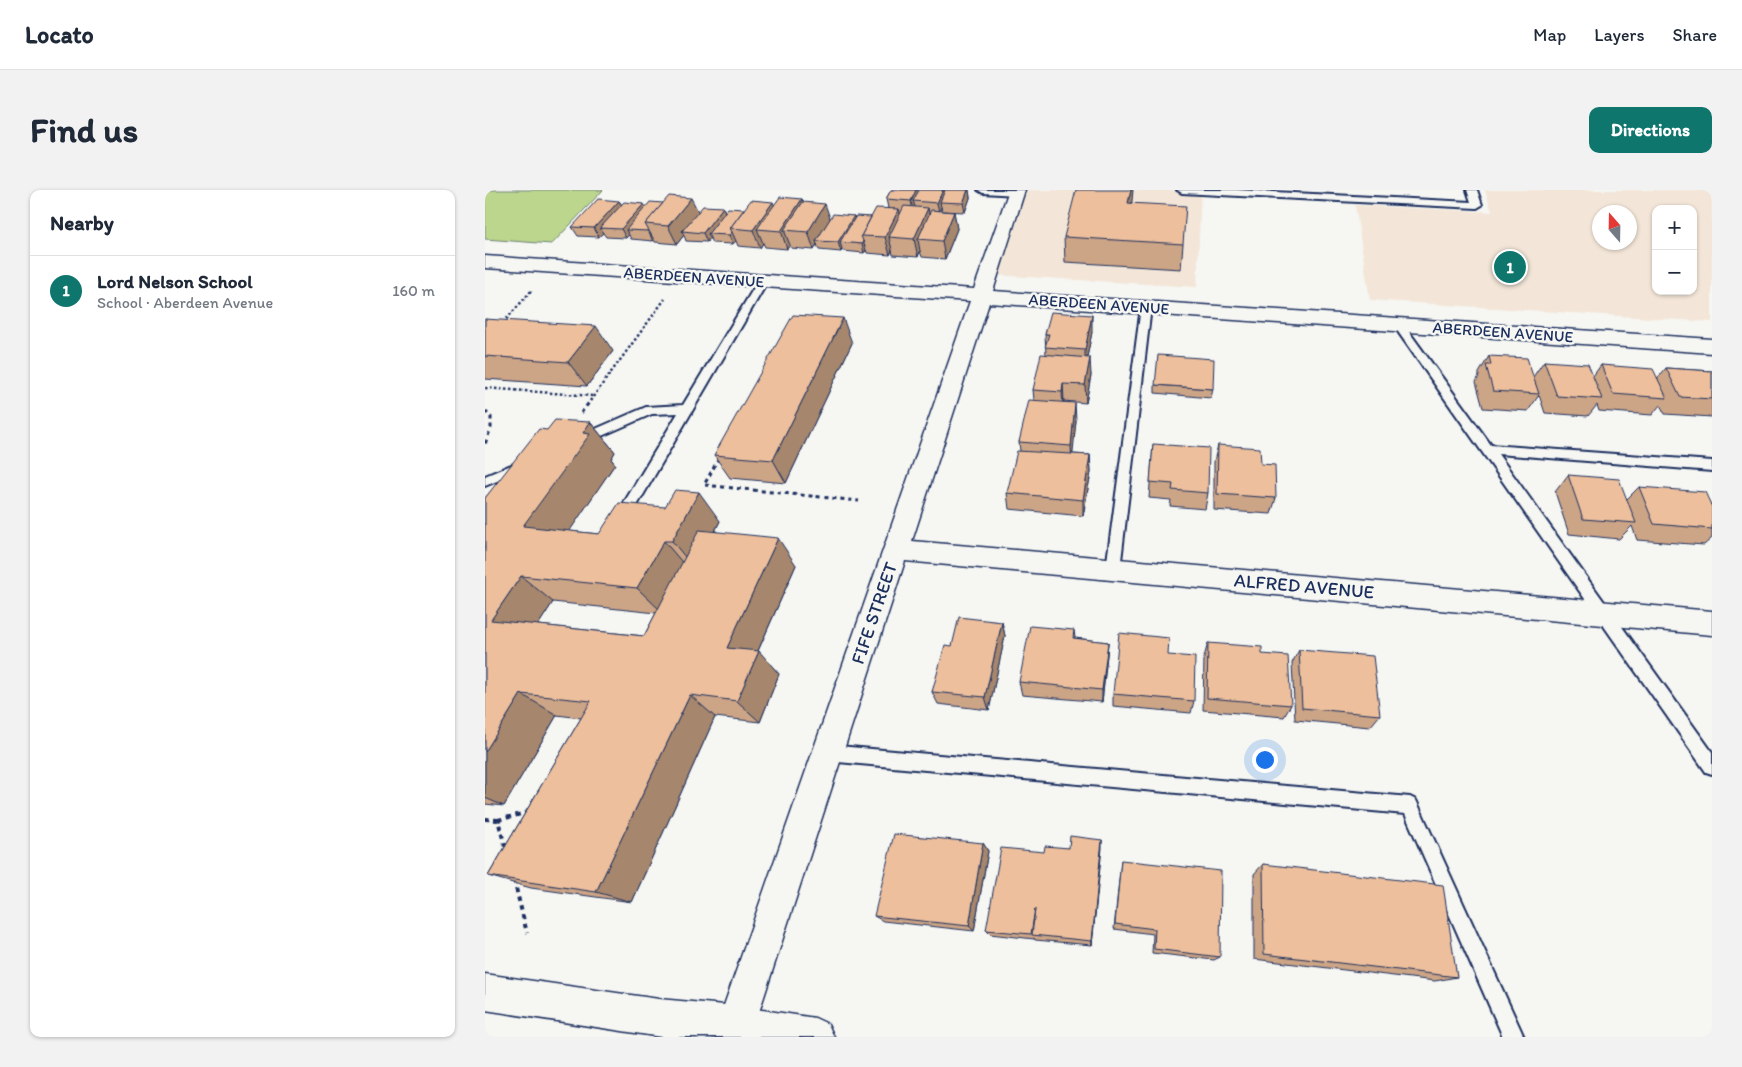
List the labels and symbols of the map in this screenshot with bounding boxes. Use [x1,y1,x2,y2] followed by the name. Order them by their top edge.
[1592,205,1637,250] north arrow
[1494,248,1526,286] pin: 1
[623,263,765,291] street label: ABERDEEN AVENUE
[1028,290,1170,318] street label: ABERDEEN AVENUE
[1432,318,1574,346] street label: ABERDEEN AVENUE
[846,559,902,667] street label: FIFE STREET
[1233,568,1375,604] street label: ALFRED AVENUE
[1252,747,1278,773] your location

